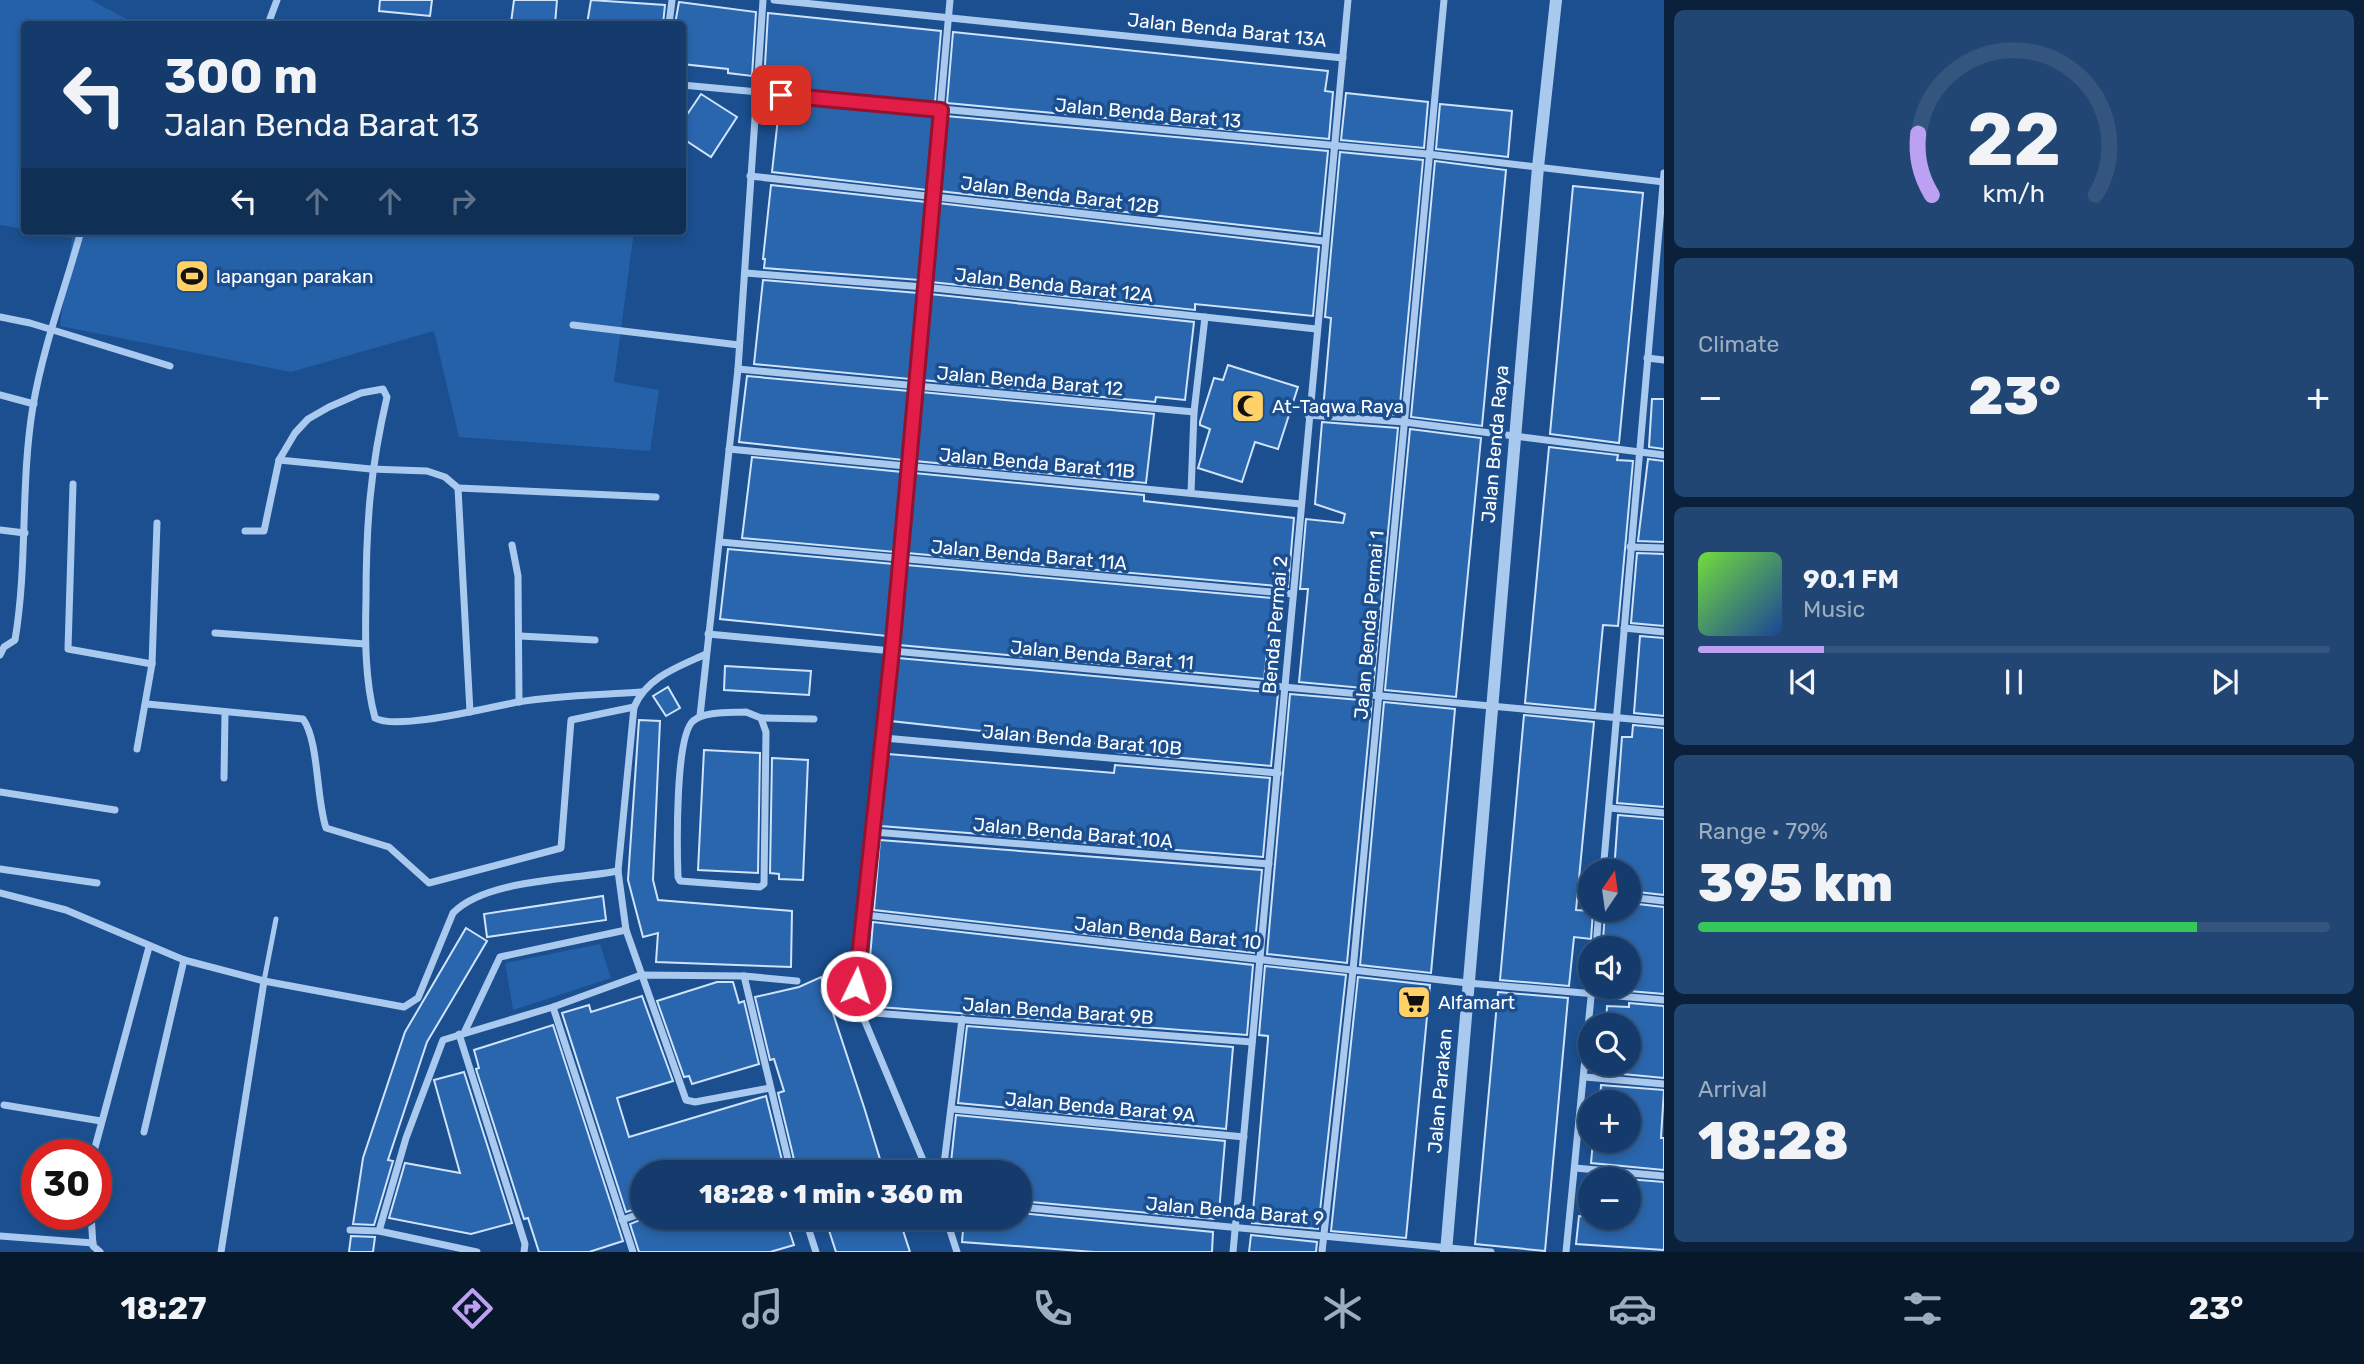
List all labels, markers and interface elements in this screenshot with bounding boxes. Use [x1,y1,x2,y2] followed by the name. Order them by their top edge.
[1126,8,1328,52] street label: Jalan Benda Barat 13A
[164,47,318,105] text: 300 m
[49,49,140,140] icon: left
[751,65,811,125] pin
[762,76,800,114] icon: arrive
[1054,93,1242,133] street label: Jalan Benda Barat 13
[1967,98,2061,184] text: 22
[164,106,479,144] text: Jalan Benda Barat 13
[959,171,1161,219] street label: Jalan Benda Barat 12B
[1983,179,2045,208] text: km/h
[225,182,263,220] icon: left
[298,182,336,220] icon: ahead
[371,182,409,220] icon: ahead
[444,182,482,220] icon: right
[173,257,211,295] sports icon: lapangan parakan
[953,263,1155,307] street label: Jalan Benda Barat 12A
[216,265,373,288] place label: lapangan parakan
[1698,330,1779,358] text: Climate
[936,361,1124,401] street label: Jalan Benda Barat 12
[1477,364,1513,524] street label: Jalan Benda Raya
[1968,365,2061,427] text: 23°
[1698,374,1723,420] text: −
[2306,374,2330,420] text: +
[1229,387,1267,425] mosque icon: At-Taqwa Raya
[1272,395,1404,418] place label: At-Taqwa Raya
[938,443,1136,483] street label: Jalan Benda Barat 11B
[1349,529,1389,721] street label: Jalan Benda Permai 1
[930,535,1128,575] street label: Jalan Benda Barat 11A
[1257,555,1293,695] street label: Benda Permai 2
[1803,564,1899,595] text: 90.1 FM
[1803,595,1865,623] text: Music
[1009,636,1195,674] street label: Jalan Benda Barat 11
[1784,663,1822,701] icon: previous
[1995,663,2033,701] icon: pause
[2206,663,2244,701] icon: next
[981,720,1183,760] street label: Jalan Benda Barat 10B
[972,813,1174,853] street label: Jalan Benda Barat 10A
[1698,817,1828,845] text: Range · 79%
[1698,852,1893,914] text: 395 km
[1578,859,1642,922] north arrow
[1578,859,1641,1230] map controls
[1073,912,1263,954] street label: Jalan Benda Barat 10
[1578,936,1641,999] button: sound
[819,949,893,1023] position arrow
[1395,983,1433,1021] supermarket icon: Alfamart
[1438,991,1516,1014] place label: Alfamart
[962,993,1154,1029] street label: Jalan Benda Barat 9B
[1578,1013,1641,1076] button: search
[1423,1028,1457,1154] street label: Jalan Parakan
[1698,1075,1767,1103] text: Arrival
[1004,1087,1196,1127] street label: Jalan Benda Barat 9A
[1578,1090,1641,1153] button: +
[1698,1110,1849,1172] text: 18:28
[21,1139,112,1230] speed limit sign: 30
[1578,1167,1641,1230] button: −
[699,1179,963,1210] text: 18:28 · 1 min · 360 m
[1145,1192,1325,1230] street label: Jalan Benda Barat 9
[448,1284,497,1333] icon: directions
[738,1284,787,1333] icon: music
[1028,1284,1077,1333] icon: phone
[1318,1284,1367,1333] icon: climate
[1608,1284,1657,1333] icon: car
[1898,1284,1947,1333] icon: filters
[121,1289,207,1327] text: 18:27
[2188,1289,2243,1327] text: 23°

